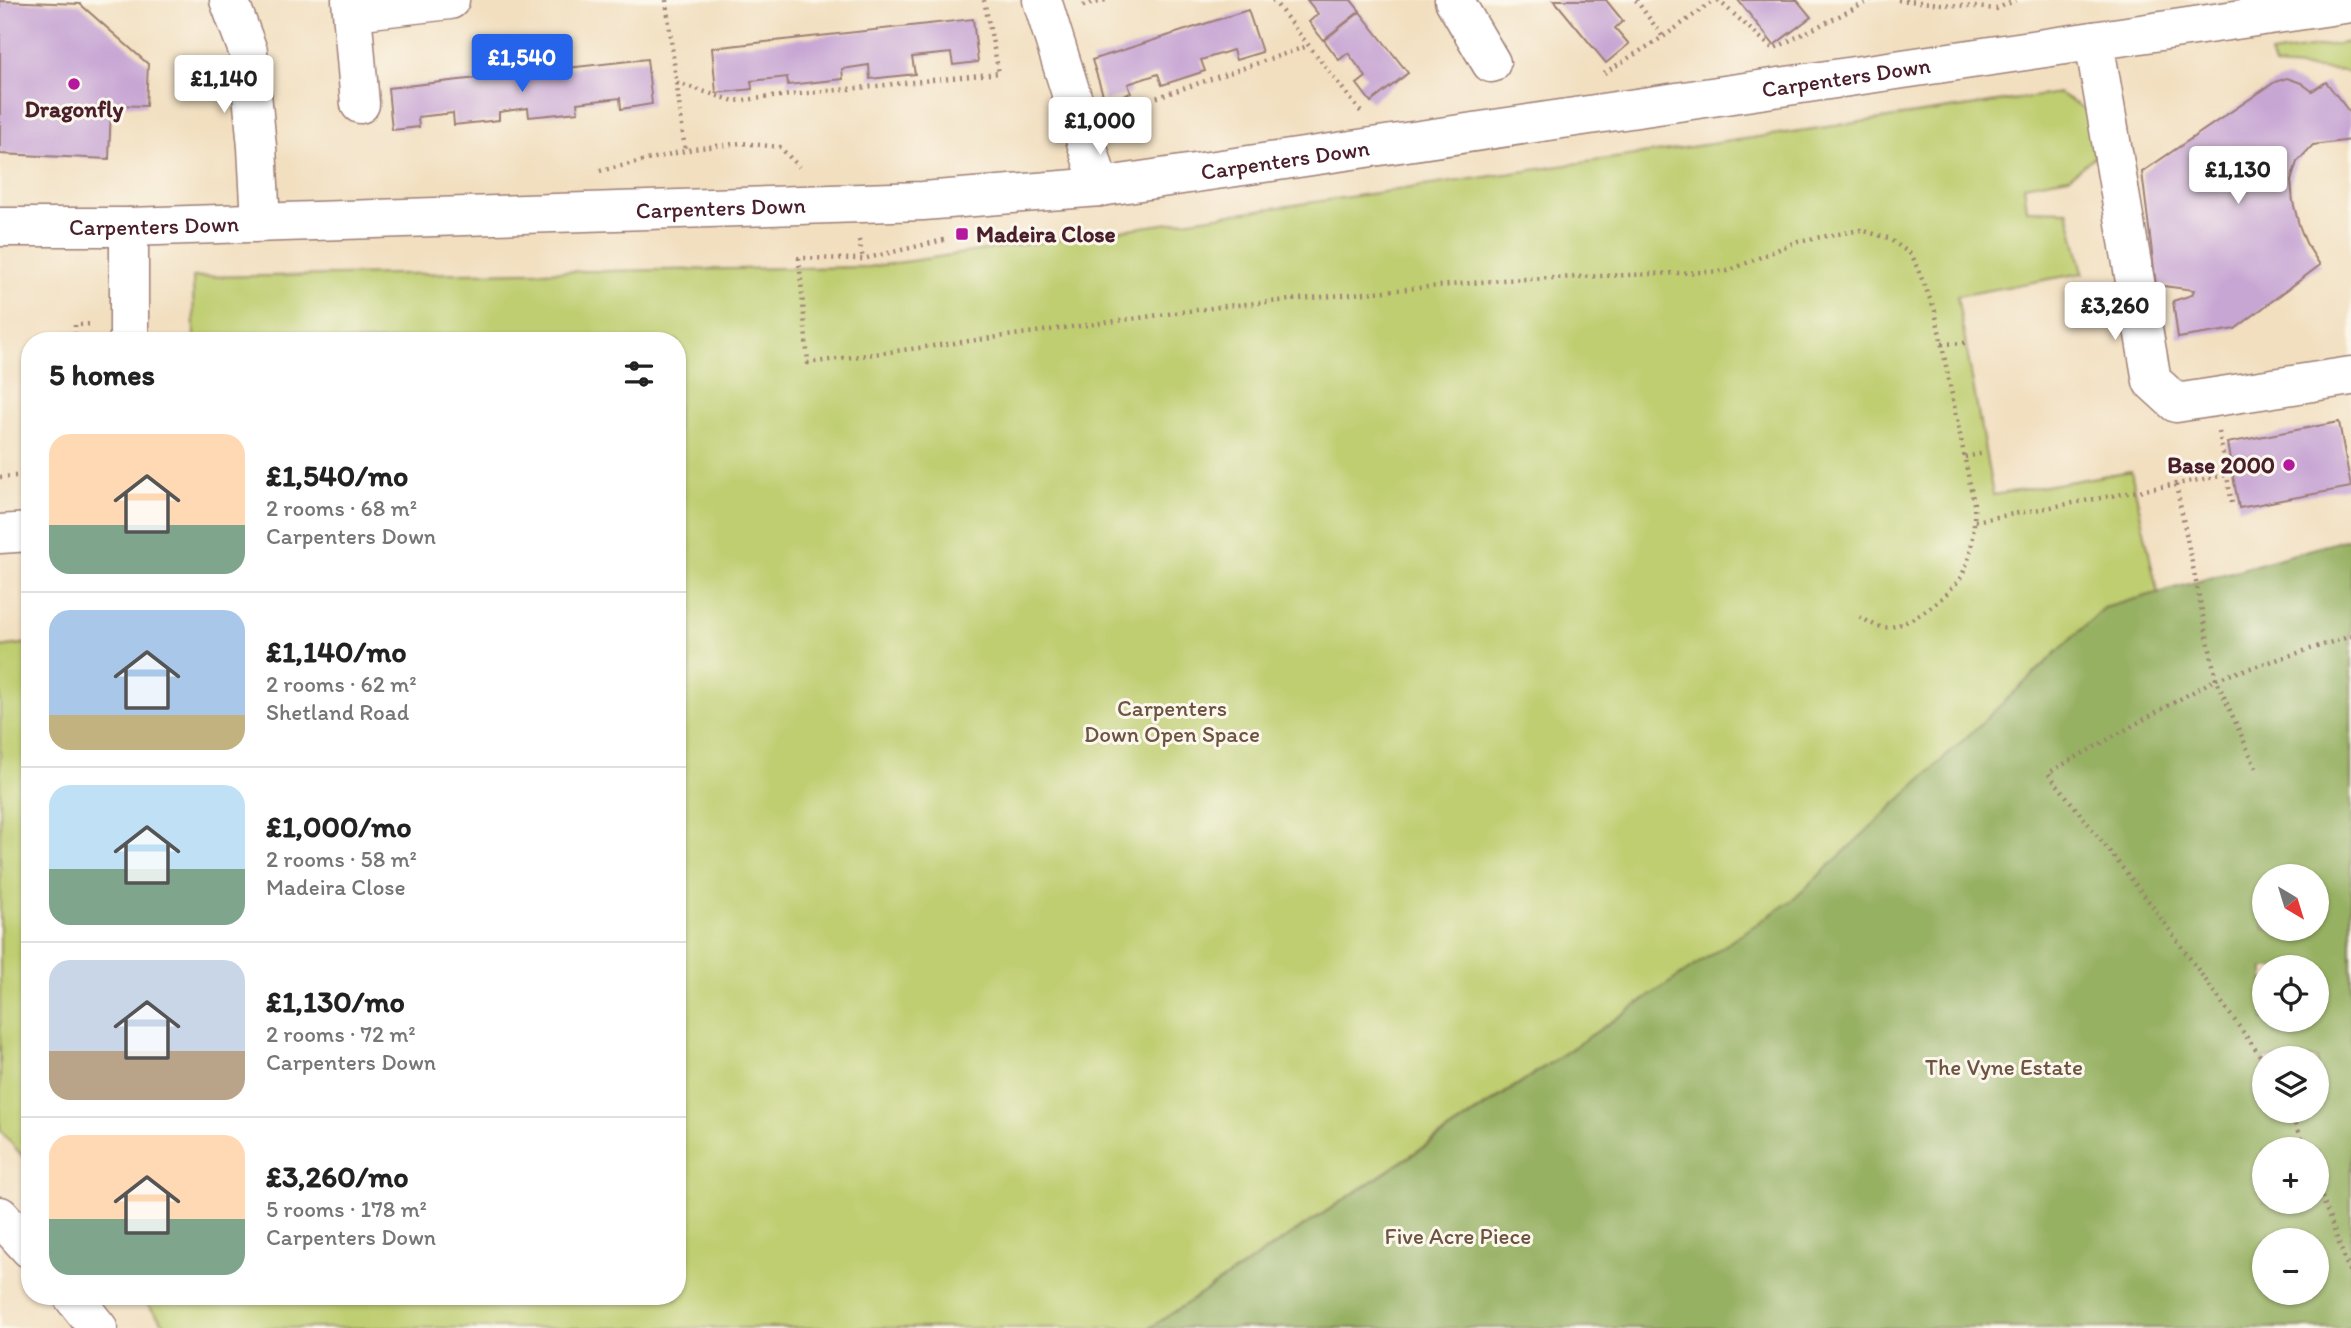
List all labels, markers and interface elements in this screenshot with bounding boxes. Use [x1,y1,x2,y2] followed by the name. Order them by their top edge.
[465,34,579,94] pin: £1,540
[488,43,556,71] text: £1,540
[1760,51,1932,104] street label: Carpenters Down
[167,55,281,115] pin: £1,140
[190,64,258,92] text: £1,140
[66,76,82,92] marker: Dragonfly
[25,95,124,123] place label: Dragonfly
[1043,97,1157,157] pin: £1,000
[1065,106,1135,134] text: £1,000
[1199,134,1371,186] street label: Carpenters Down
[2181,146,2295,206] pin: £1,130
[2205,155,2271,183] text: £1,130
[635,191,806,224] street label: Carpenters Down
[69,209,239,241] street label: Carpenters Down
[976,220,1116,248] place label: Madeira Close
[954,226,970,242] marker: Madeira Close
[2058,282,2172,342] pin: £3,260
[2081,291,2149,319] text: £3,260
[620,355,658,393] icon: filters
[49,356,155,393] text: 5 homes
[2167,451,2275,479] place label: Base 2000
[266,457,408,494] text: £1,540/mo
[2281,457,2297,473] marker: Base 2000
[105,462,189,546] icon: home
[266,494,417,522] text: 2 rooms · 68 m²
[266,522,436,550] text: Carpenters Down
[266,633,407,670] text: £1,140/mo
[105,638,189,722] icon: home
[266,670,417,698] text: 2 rooms · 62 m²
[1084,694,1260,748] park label: Carpenters Down Open Space
[266,698,409,726] text: Shetland Road
[266,808,412,845] text: £1,000/mo
[105,813,189,897] icon: home
[266,845,417,873] text: 2 rooms · 58 m²
[2252,864,2329,942] north arrow
[2252,864,2329,1305] map controls
[266,873,406,901] text: Madeira Close
[2252,955,2329,1032] button: locate
[266,983,405,1020] text: £1,130/mo
[105,988,189,1072] icon: home
[266,1020,416,1048] text: 2 rooms · 72 m²
[2252,1046,2329,1123] button: layers
[266,1048,436,1076] text: Carpenters Down
[1925,1053,2083,1081] park label: The Vyne Estate
[2252,1137,2329,1214] button: +
[266,1158,409,1195] text: £3,260/mo
[105,1163,189,1247] icon: home
[266,1195,427,1223] text: 5 rooms · 178 m²
[1385,1222,1531,1250] park label: Five Acre Piece
[266,1223,436,1251] text: Carpenters Down
[2252,1228,2329,1305] button: −

